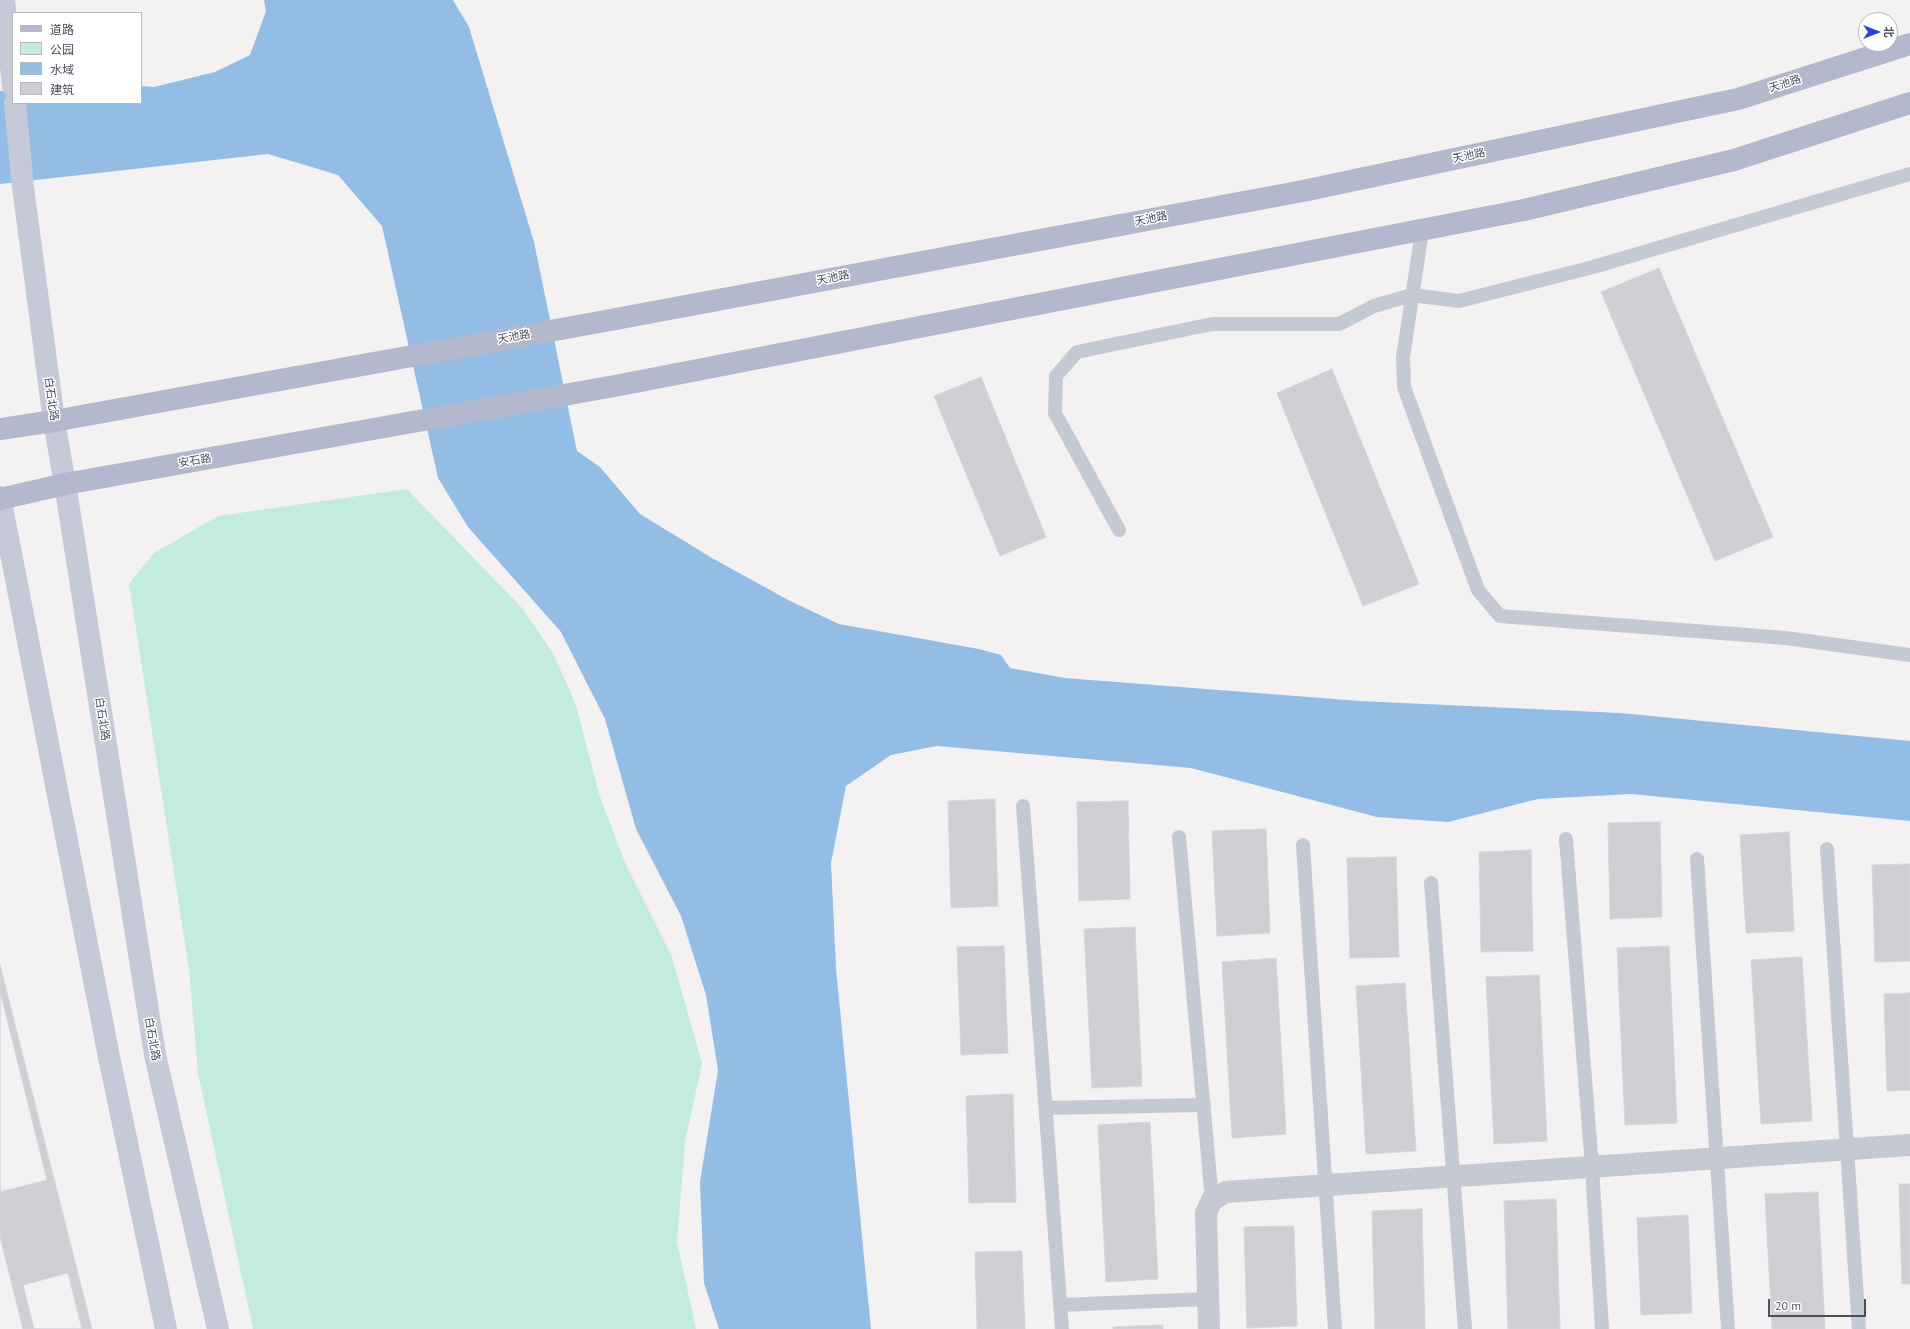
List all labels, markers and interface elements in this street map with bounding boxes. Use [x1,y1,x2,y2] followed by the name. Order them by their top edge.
[12,12,142,104] legend
[1858,12,1898,52] north arrow
[50,22,74,37] text: 道路
[1882,27,1896,38] text: 北
[50,42,74,57] text: 公园
[50,62,74,77] text: 水域
[1767,73,1803,95] street label: 天池路
[50,82,74,97] text: 建筑
[1451,146,1487,166] street label: 天池路
[1134,209,1168,229] street label: 天池路
[816,268,850,288] street label: 天池路
[497,328,531,346] street label: 天池路
[41,376,61,422] street label: 白石北路
[178,452,212,470] street label: 安石路
[92,696,112,742] street label: 白石北路
[142,1016,162,1062] street label: 白石北路
[1770,1291,1868,1317] scale bar
[1775,1298,1801,1313] text: 20 m

